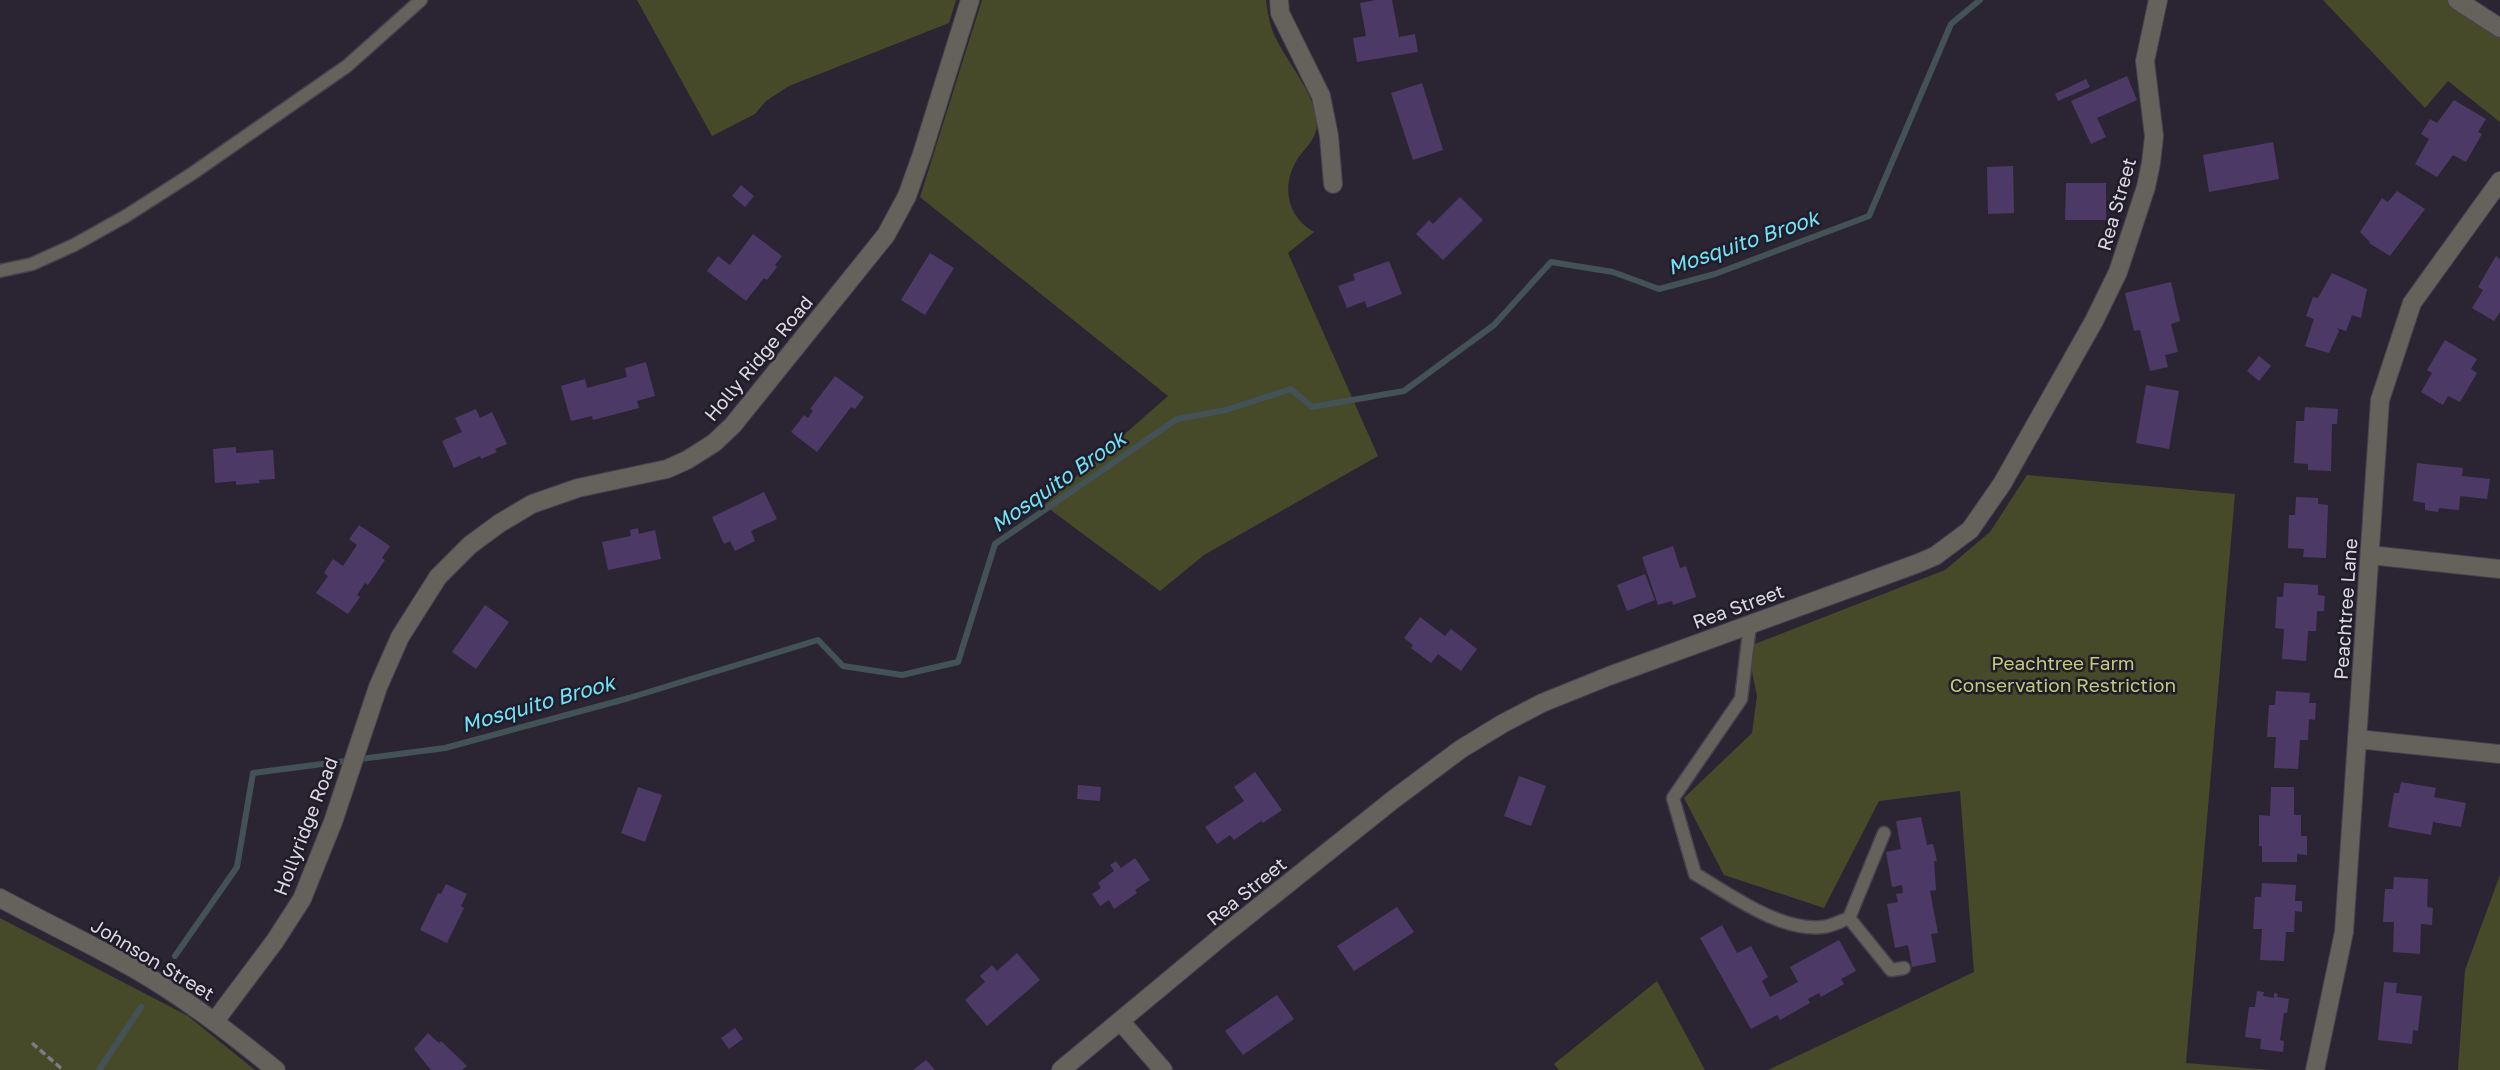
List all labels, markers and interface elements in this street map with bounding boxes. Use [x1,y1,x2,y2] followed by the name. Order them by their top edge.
[2092,155,2140,253] street label: Rea Street
[1664,203,1824,280] water label: Mosquito Brook
[699,291,817,425] street label: Holly Ridge Road
[986,424,1132,537] water label: Mosquito Brook
[2329,537,2361,681] street label: Peachtree Lane
[1689,579,1787,633] street label: Rea Street
[1950,651,2176,696] park label: Peachtree Farm Conservation Restriction
[458,668,620,737] water label: Mosquito Brook
[268,754,342,898] street label: Hollyridge Road
[1202,852,1290,930] street label: Rea Street
[87,913,219,1005] street label: Johnson Street

